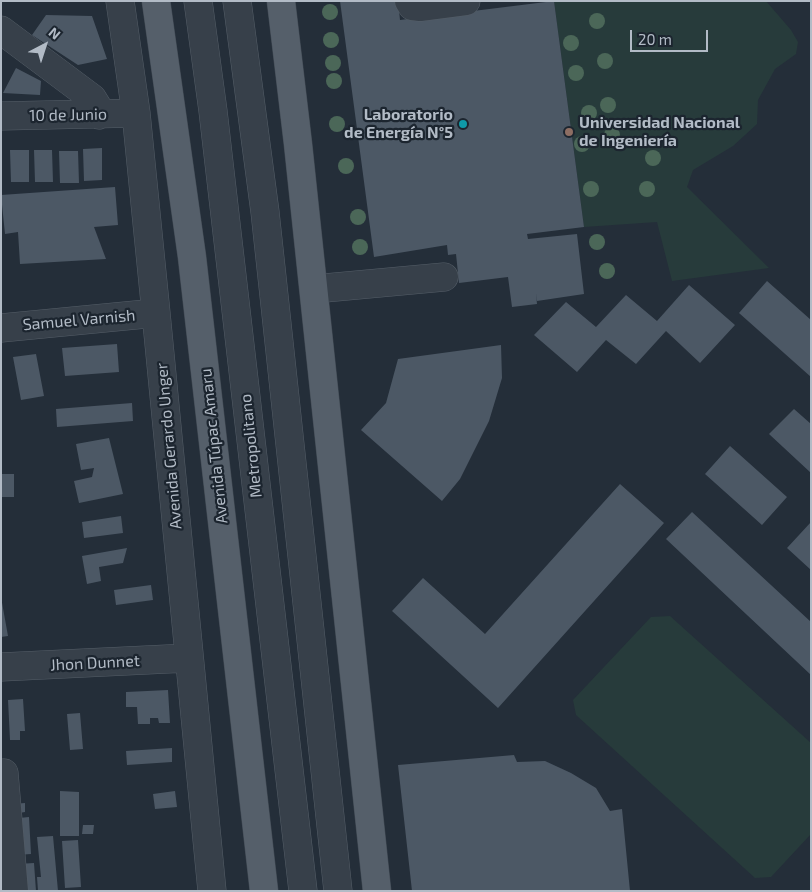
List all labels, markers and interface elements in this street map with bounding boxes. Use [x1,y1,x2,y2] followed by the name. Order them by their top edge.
[20,20,70,70] north arrow
[632,20,710,52] scale bar
[46,23,64,43] text: N
[638,30,672,48] text: 20 m
[29,105,107,125] street label: 10 de Junio
[344,105,453,143] place label: Laboratorio de Energía N°5
[579,113,740,151] place label: Universidad Nacional de Ingeniería
[457,118,469,130] marker: Laboratorio de Energía N°5
[563,126,575,138] marker: Universidad Nacional de Ingeniería
[22,306,136,334] street label: Samuel Varnish
[152,362,186,530] street label: Avenida Gerardo Unger
[196,367,232,525] street label: Avenida Túpac Amaru
[236,393,266,499] street label: Metropolitano
[50,651,140,675] street label: Jhon Dunnet

